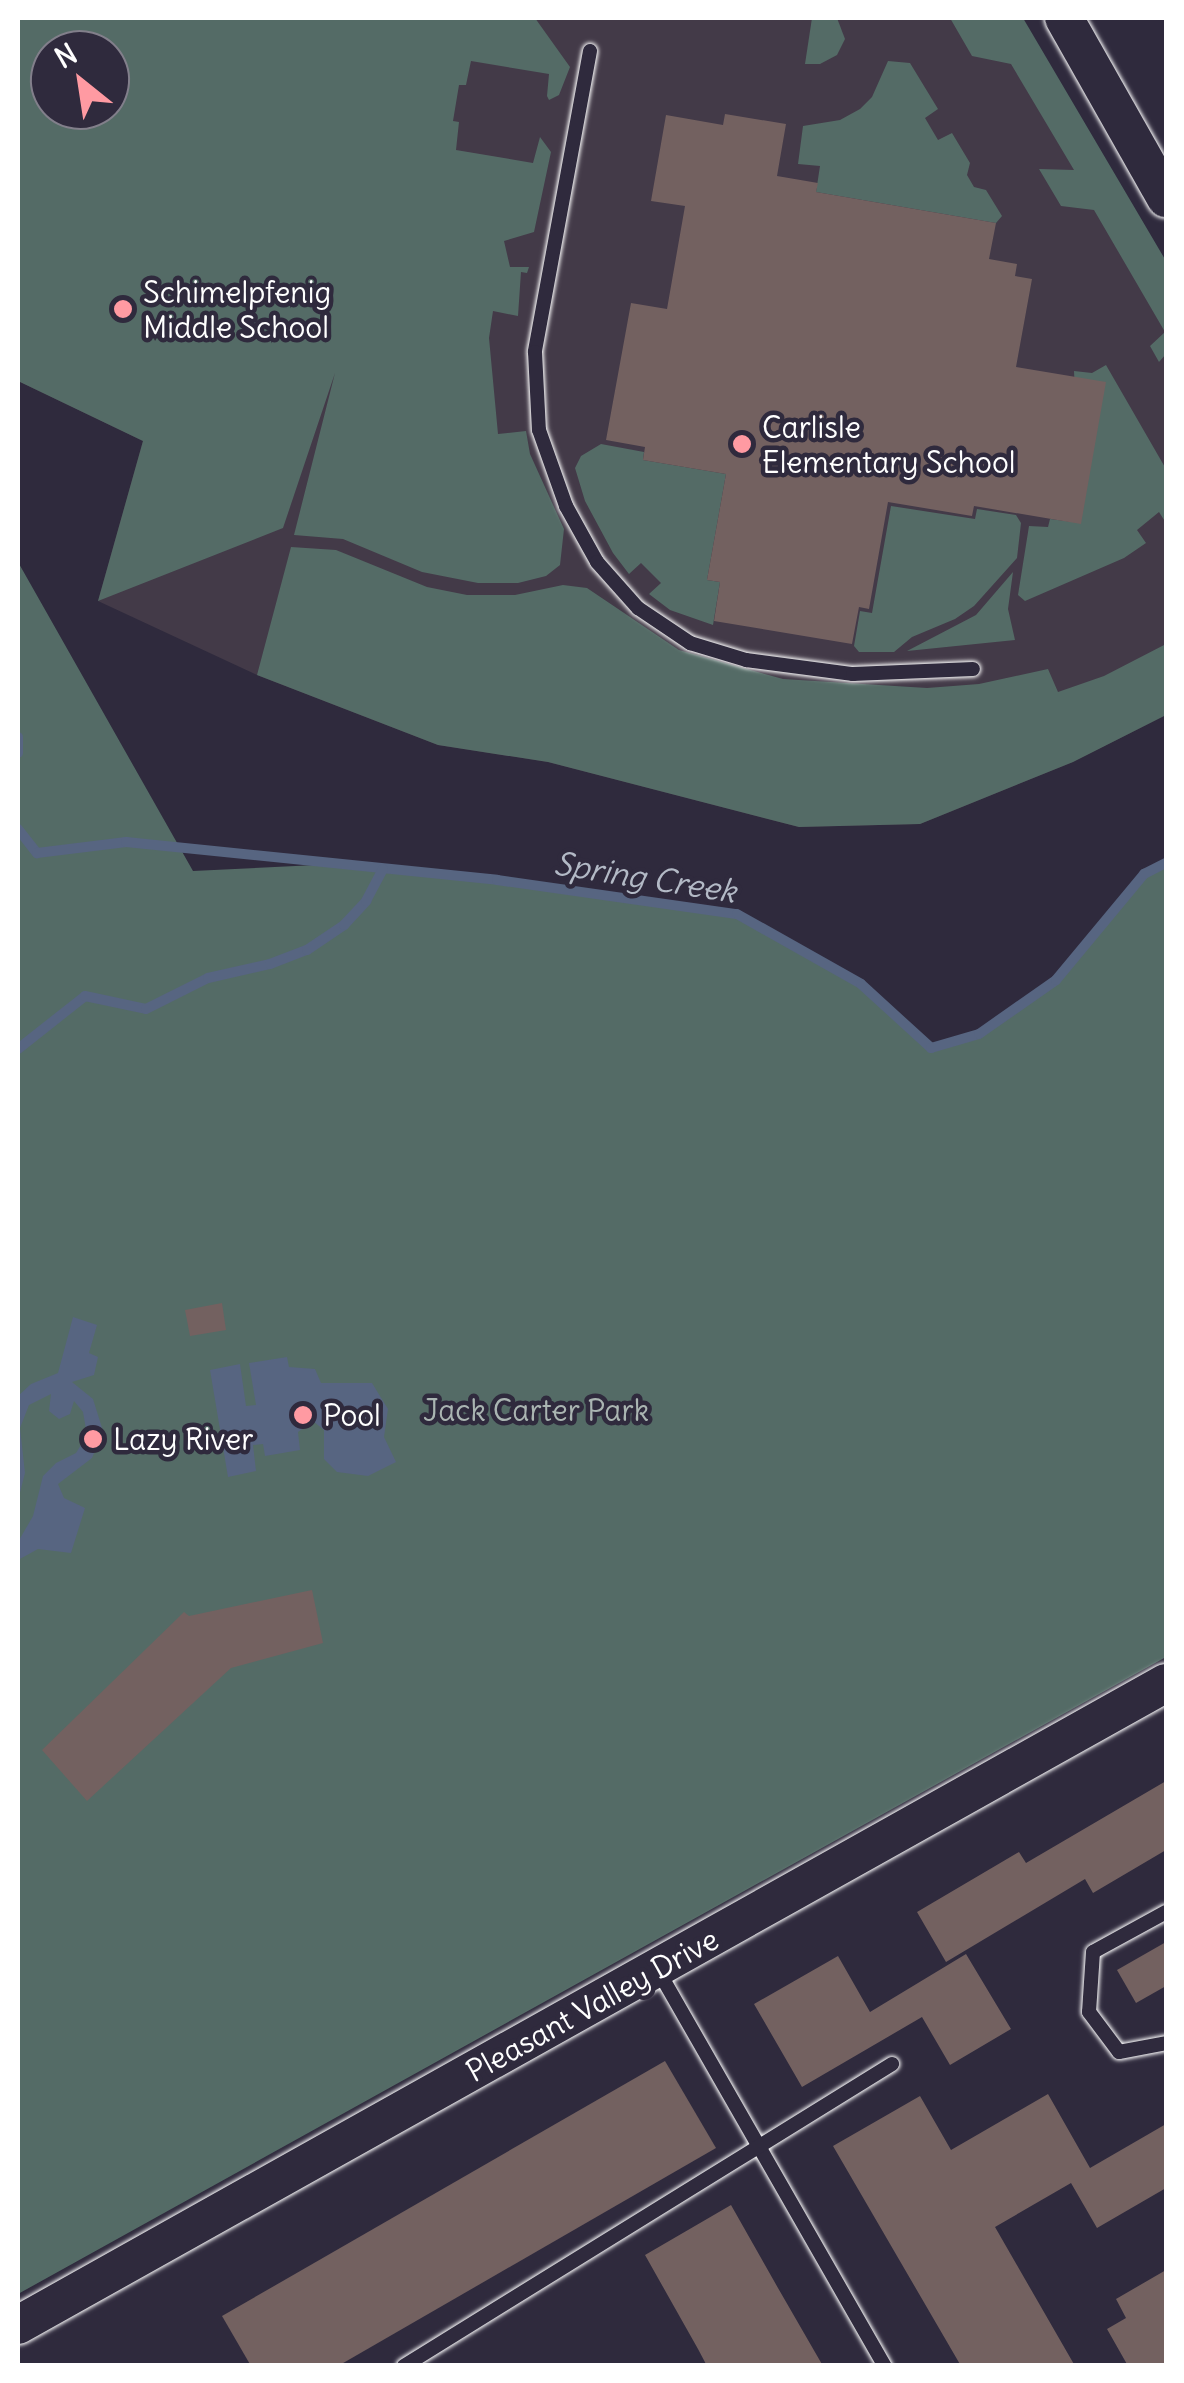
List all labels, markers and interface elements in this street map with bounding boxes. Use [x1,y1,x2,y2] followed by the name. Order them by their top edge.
[30,30,130,130] north arrow
[49,35,83,76] text: N
[143,274,331,344] place label: Schimelpfenig Middle School
[112,298,134,320] marker: Schimelpfenig Middle School
[762,409,1015,480] place label: Carlisle Elementary School
[731,433,753,455] marker: Carlisle Elementary School
[551,845,739,911] water label: Spring Creek
[423,1392,649,1428] park label: Jack Carter Park
[323,1397,381,1433] place label: Pool
[292,1404,314,1426] marker: Pool
[113,1421,254,1457] place label: Lazy River
[82,1428,104,1450] marker: Lazy River
[460,1921,724,2089] street label: Pleasant Valley Drive

